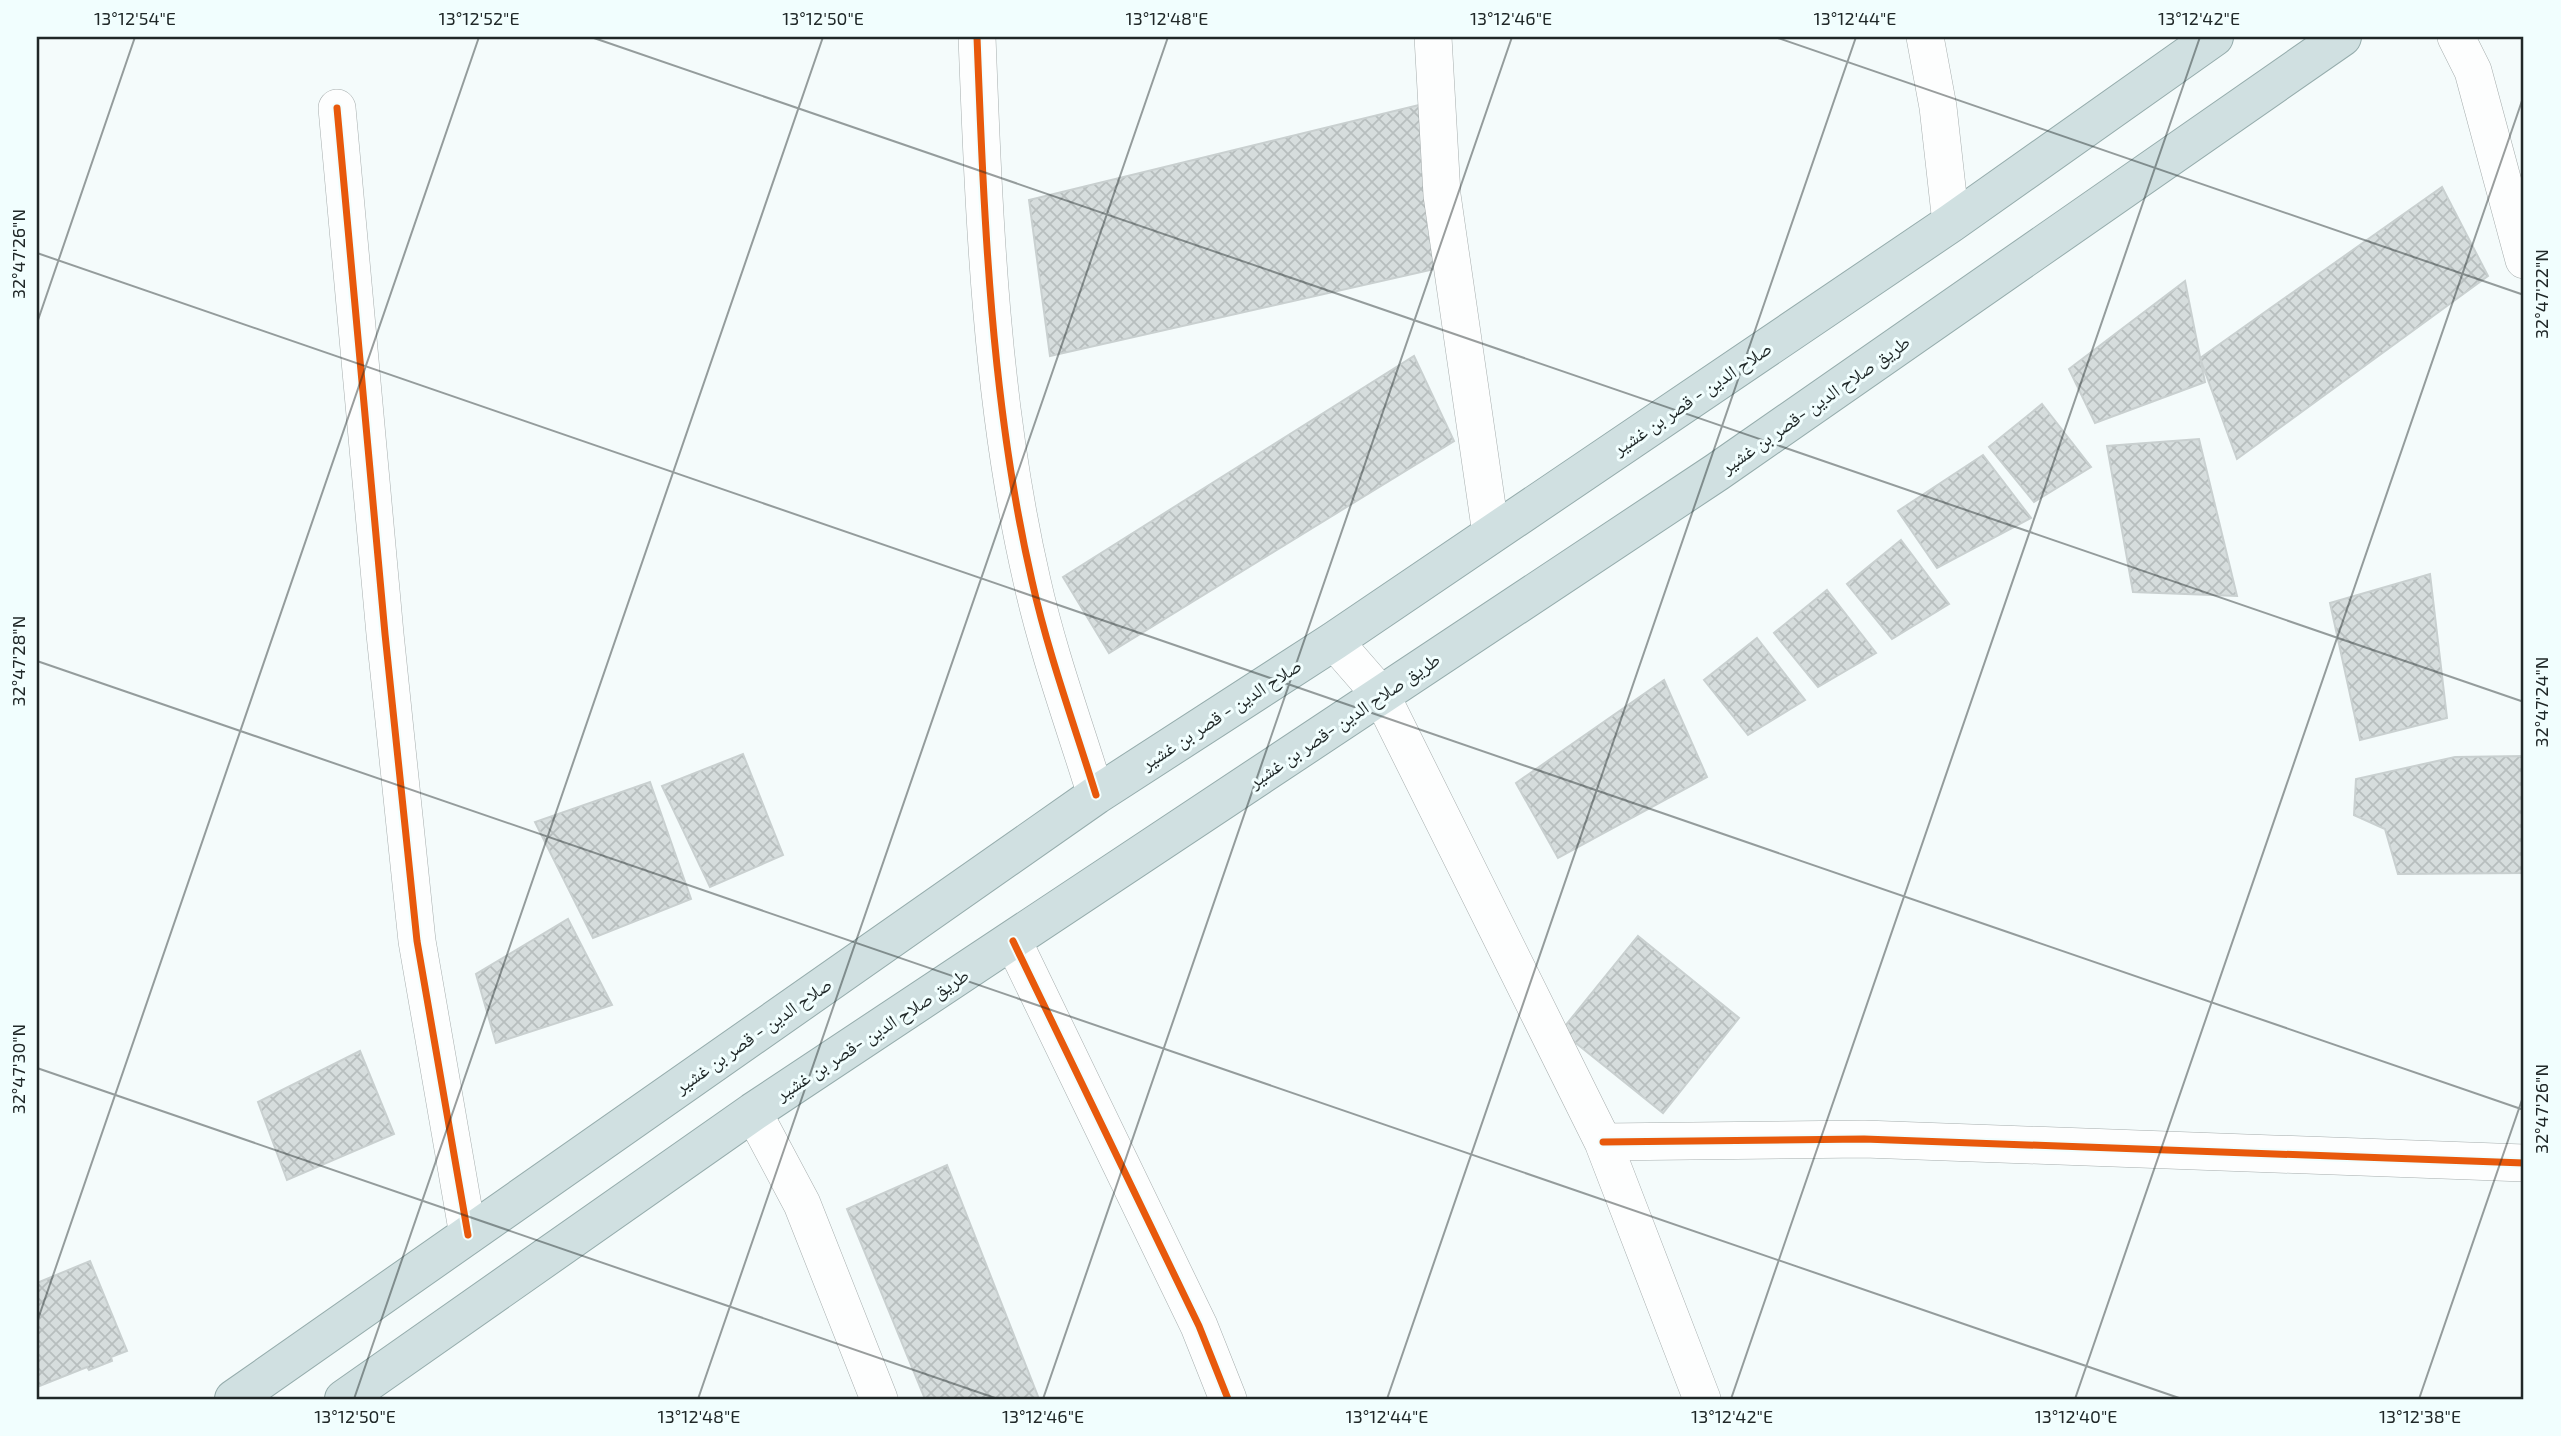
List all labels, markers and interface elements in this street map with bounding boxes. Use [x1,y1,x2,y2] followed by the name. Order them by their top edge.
[94,7,176,29] text: 13°12'54"E
[439,7,519,29] text: 13°12'52"E
[782,7,864,29] text: 13°12'50"E
[1126,7,1208,29] text: 13°12'48"E
[1470,7,1552,29] text: 13°12'46"E
[1814,7,1896,29] text: 13°12'44"E
[2158,7,2240,29] text: 13°12'42"E
[7,209,29,299] text: 32°47'26"N
[2530,249,2552,339] text: 32°47'22"N
[1715,329,1914,479] street label: طريق صلاح الدين -قصر بن غشير
[1607,336,1776,461] street label: صلاح الدين - قصر بن غشير
[7,616,29,706] text: 32°47'28"N
[1243,647,1444,794] street label: طريق صلاح الدين -قصر بن غشير
[1135,653,1306,776] street label: صلاح الدين - قصر بن غشير
[2530,657,2552,747] text: 32°47'24"N
[770,962,973,1106] street label: طريق صلاح الدين -قصر بن غشير
[669,972,836,1099] street label: صلاح الدين - قصر بن غشير
[7,1024,29,1114] text: 32°47'30"N
[2530,1064,2552,1154] text: 32°47'26"N
[314,1405,396,1427] text: 13°12'50"E
[658,1405,740,1427] text: 13°12'48"E
[1002,1405,1084,1427] text: 13°12'46"E
[1346,1405,1428,1427] text: 13°12'44"E
[1691,1405,1773,1427] text: 13°12'42"E
[2035,1405,2117,1427] text: 13°12'40"E
[2379,1405,2461,1427] text: 13°12'38"E

